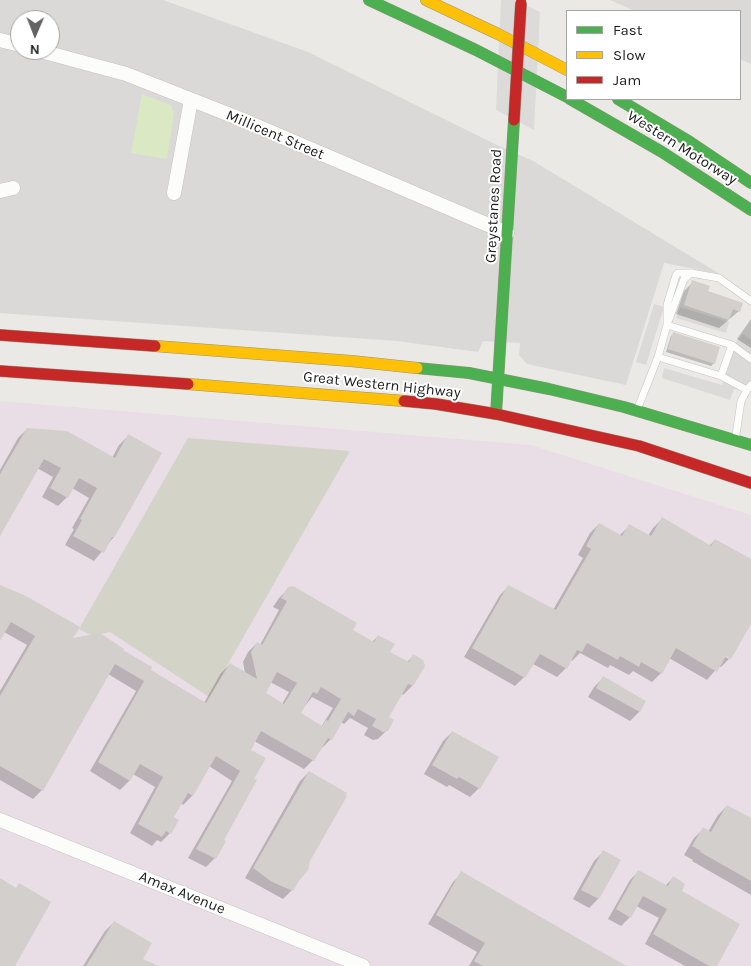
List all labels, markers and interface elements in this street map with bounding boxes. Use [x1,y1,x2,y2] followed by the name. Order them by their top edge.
[10,10,60,60] north arrow
[566,10,741,100] legend
[613,21,642,39] text: Fast
[30,41,40,58] text: N
[613,46,645,64] text: Slow
[613,71,641,89] text: Jam
[223,106,327,164] street label: Millicent Street
[624,107,740,189] street label: Western Motorway
[482,148,506,264] street label: Greystanes Road
[302,368,462,402] street label: Great Western Highway
[136,868,228,918] street label: Amax Avenue

